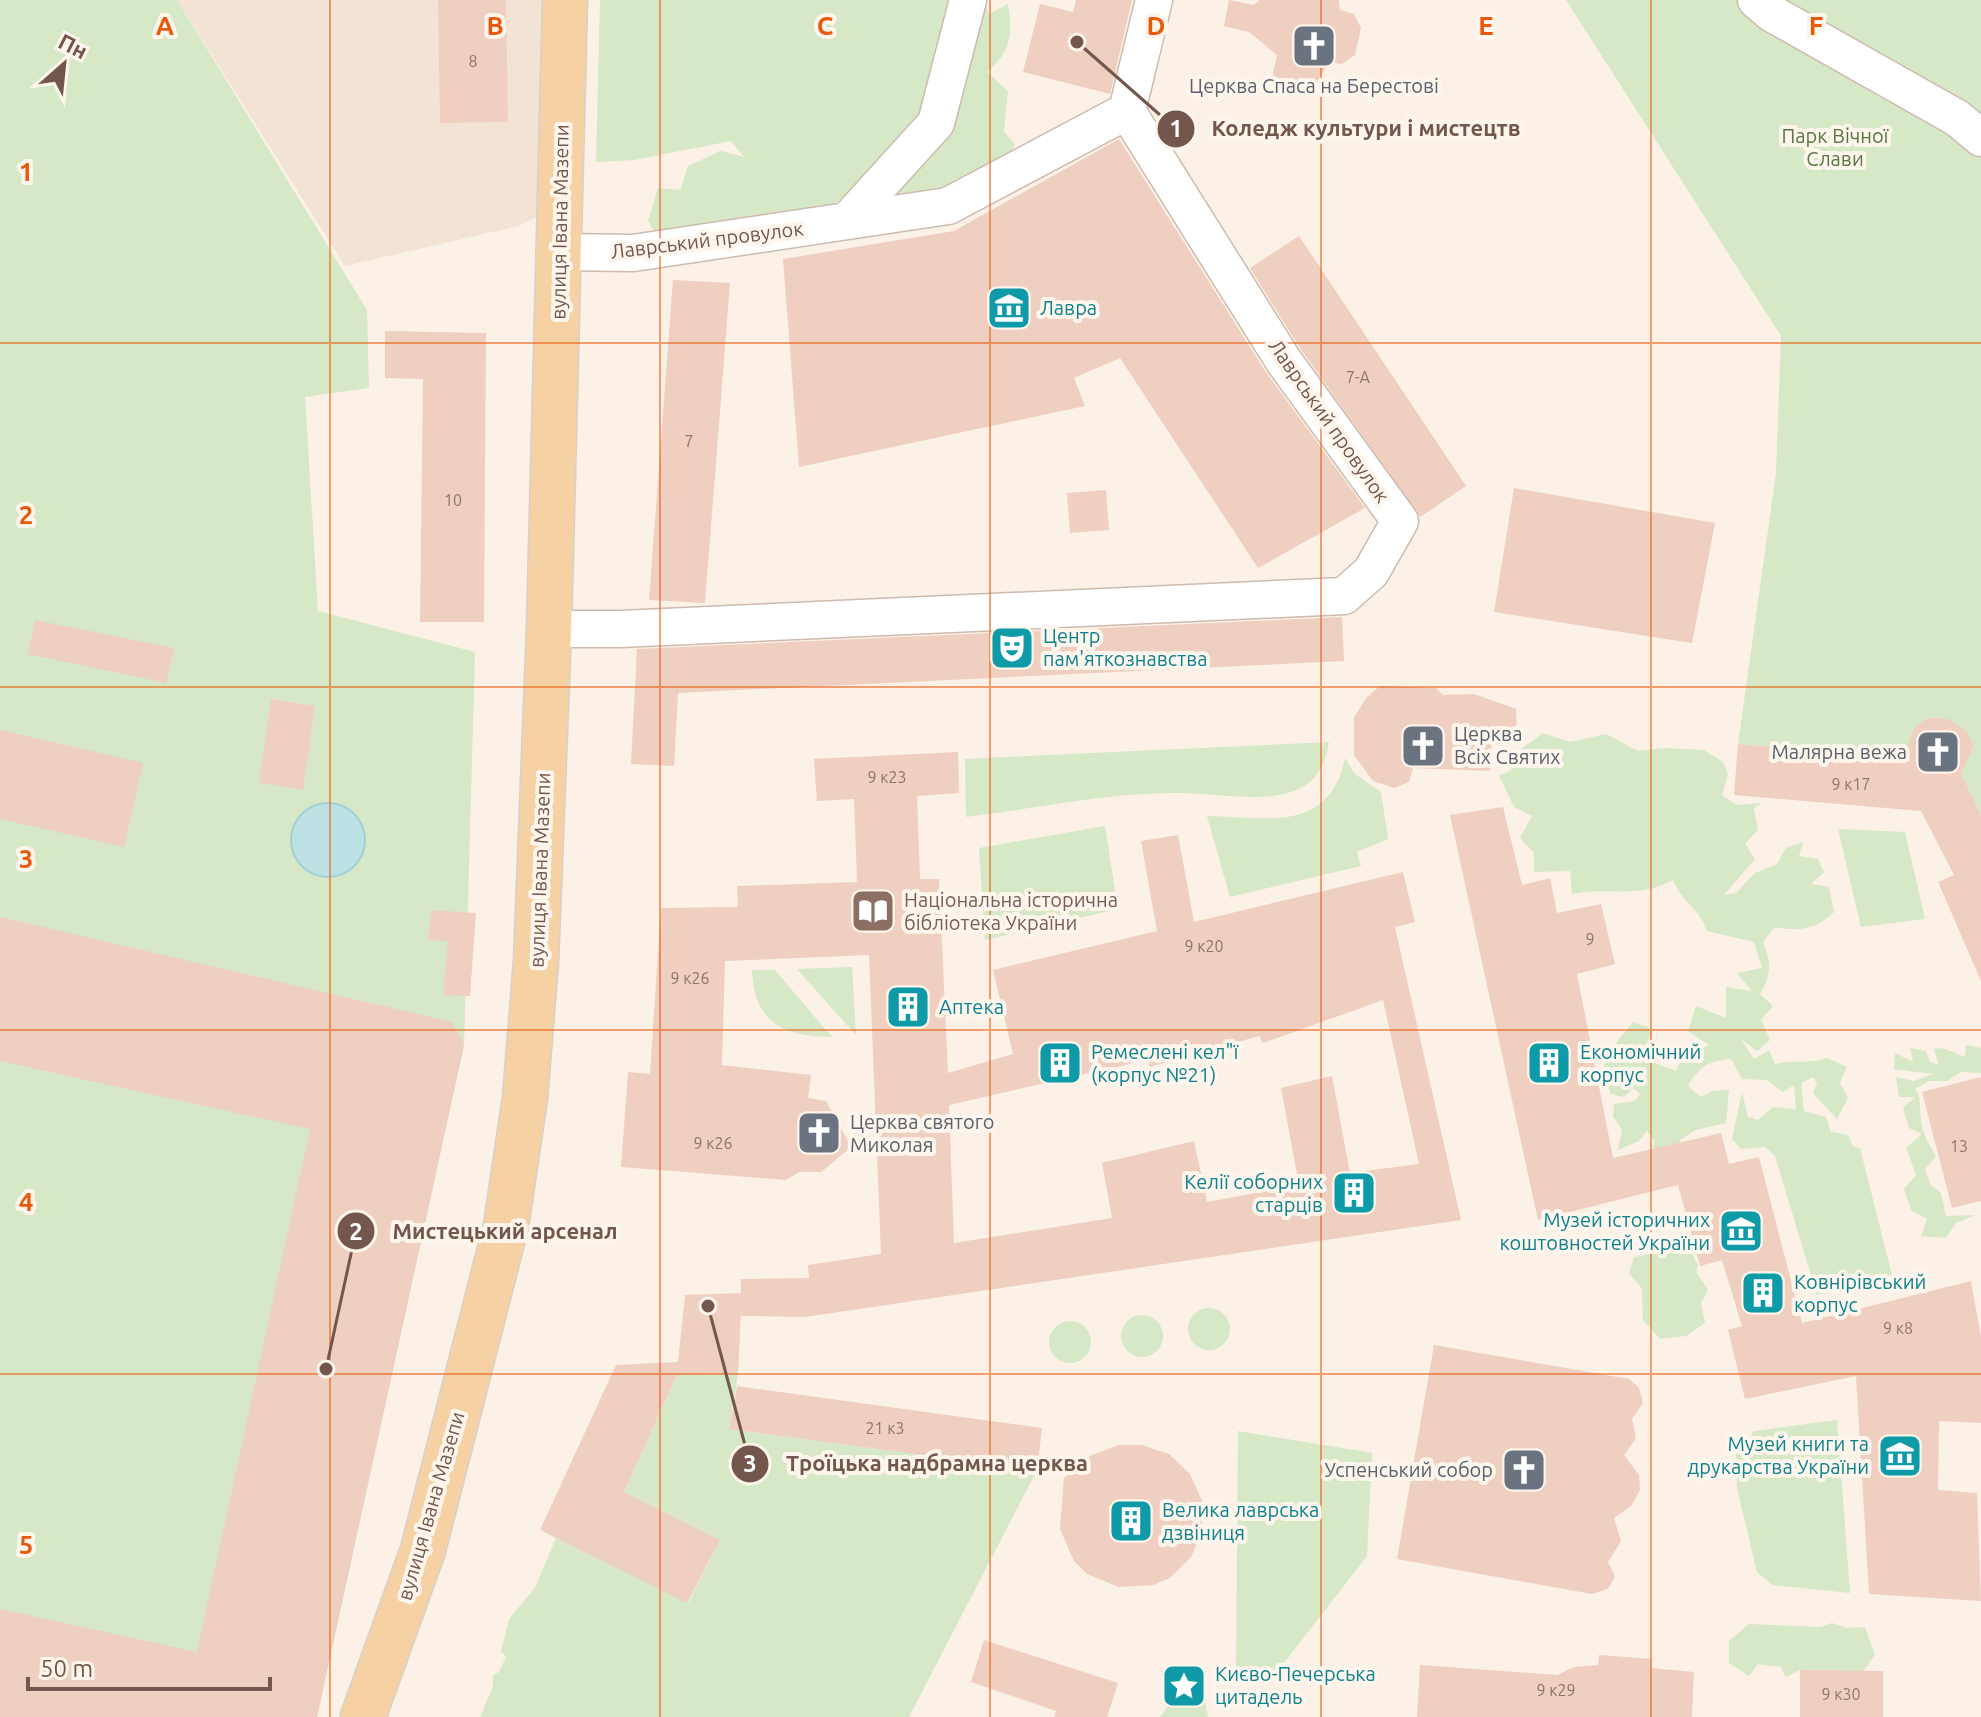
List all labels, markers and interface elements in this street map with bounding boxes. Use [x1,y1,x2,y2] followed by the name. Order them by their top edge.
[156,11,175,40] text: A
[486,11,504,40] text: B
[817,11,834,40] text: C
[1147,11,1165,40] text: D
[1478,11,1494,40] text: E
[1809,11,1823,40] text: F
[1290,22,1338,70] church icon: Церква Спаса на Берестові
[24,24,104,104] north arrow
[55,28,92,63] text: Пн
[468,52,478,70] house number: 8
[1189,74,1439,97] place label: Церква Спаса на Берестові
[1156,106,1537,152] callout: Коледж культури і мистецтв
[1169,115,1183,142] text: 1
[1211,115,1521,140] text: Коледж культури і мистецтв
[546,124,573,320] street label: вулиця Івана Мазепи
[1782,124,1890,170] park label: Парк Вічної Слави
[19,157,33,186] text: 1
[609,216,805,263] street label: Лаврський провулок
[985,284,1033,332] museum icon: Лавра
[1040,296,1097,319] place label: Лавра
[1264,335,1394,507] street label: Лаврський провулок
[1346,368,1371,386] house number: 7-А
[684,432,694,450] house number: 7
[444,491,462,509] house number: 10
[19,500,33,529] text: 2
[988,624,1036,672] theatre icon: Центр пам'яткознавства
[1043,624,1207,670] place label: Центр пам'яткознавства
[1399,722,1447,770] church icon: Церква Всіх Святих
[1454,722,1560,768] place label: Церква Всіх Святих
[1914,728,1962,776] church icon: Малярна вежа
[1771,740,1907,763] place label: Малярна вежа
[868,768,906,786] house number: 9 к23
[525,772,554,968] street label: вулиця Івана Мазепи
[1832,775,1870,793] house number: 9 к17
[19,844,33,873] text: 3
[849,887,897,935] library icon: Національна історична бібліотека України
[904,888,1118,934] place label: Національна історична бібліотека України
[1585,930,1595,948] house number: 9
[1185,937,1223,955] house number: 9 к20
[671,969,709,987] house number: 9 к26
[884,983,932,1031] building icon: Аптека
[939,995,1004,1018] place label: Аптека
[1036,1039,1084,1087] building icon: Ремеслені кел"ї (корпус №21)
[1525,1039,1573,1087] building icon: Економічний корпус
[1091,1040,1239,1086] place label: Ремеслені кел"ї (корпус №21)
[1580,1040,1701,1086] place label: Економічний корпус
[795,1109,843,1157] church icon: Церква святого Миколая
[850,1110,994,1156] place label: Церква святого Миколая
[694,1134,732,1152] house number: 9 к26
[1950,1137,1968,1155] house number: 13
[1330,1169,1378,1217] building icon: Келії соборних старців
[1184,1170,1323,1216] place label: Келії соборних старців
[19,1187,33,1216] text: 4
[1717,1207,1765,1255] museum icon: Музей історичних коштовностей України
[336,1208,633,1254] callout: Мистецький арсенал
[1500,1208,1710,1254] place label: Музей історичних коштовностей України
[349,1218,363,1245] text: 2
[392,1218,618,1243] text: Мистецький арсенал
[1739,1269,1787,1317] building icon: Ковнірівський корпус
[1794,1270,1926,1316] place label: Ковнірівський корпус
[1883,1319,1913,1337] house number: 9 к8
[393,1409,469,1603] street label: вулиця Івана Мазепи
[866,1419,904,1437] house number: 21 к3
[1688,1432,1869,1478] place label: Музей книги та друкарства України
[1876,1432,1924,1480] museum icon: Музей книги та друкарства України
[730,1441,1104,1487] callout: Троїцька надбрамна церква
[1500,1446,1548,1494] church icon: Успенський собор
[743,1450,757,1477] text: 3
[786,1450,1088,1475] text: Троїцька надбрамна церква
[1325,1458,1493,1481] place label: Успенський собор
[1107,1497,1155,1545] building icon: Велика лаврська дзвіниця
[1162,1498,1319,1544] place label: Велика лаврська дзвіниця
[19,1530,33,1559] text: 5
[28,1641,270,1691] scale bar
[40,1655,93,1682] text: 50 m
[1160,1662,1208,1710] place icon: Києво-Печерська цитадель
[1215,1662,1376,1708] place label: Києво-Печерська цитадель
[1537,1681,1575,1699] house number: 9 к29
[1822,1685,1860,1703] house number: 9 к30

